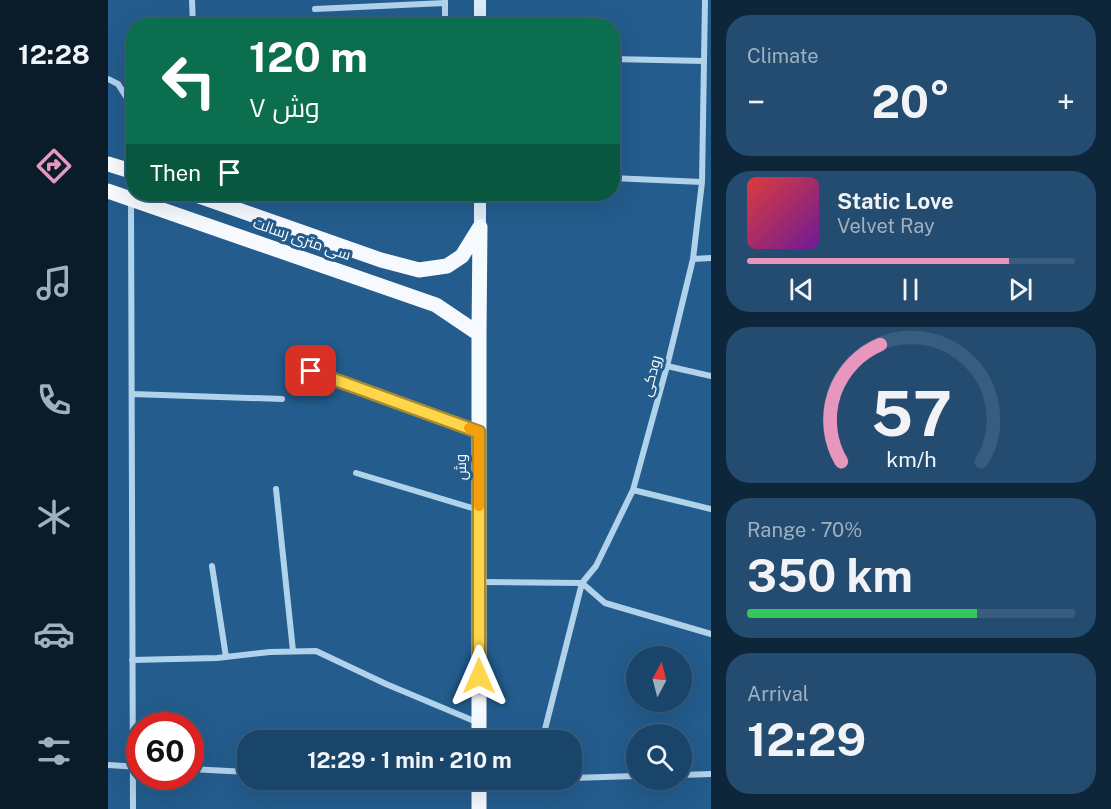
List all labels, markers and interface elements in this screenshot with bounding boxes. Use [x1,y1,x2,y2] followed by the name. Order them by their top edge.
[249,32,368,81] text: 120 m
[18,38,90,70] text: 12:28
[150,42,228,120] icon: left
[747,44,819,68] text: Climate
[872,75,950,128] text: 20°
[747,83,765,121] text: −
[1057,83,1075,121] text: +
[249,91,320,123] text: وش ۷
[33,145,75,187] icon: directions
[213,156,246,189] icon: arrive
[150,160,201,186] text: Then
[837,188,954,214] text: Static Love
[250,214,353,265] street label: سی متری رسالت
[837,214,935,238] text: Velvet Ray
[33,262,75,304] icon: music
[785,273,818,306] icon: previous
[894,273,927,306] icon: pause
[1004,273,1037,306] icon: next
[285,345,336,396] pin
[637,353,666,399] street label: رودکی
[294,354,327,387] icon: arrive
[870,377,952,450] text: 57
[33,379,75,421] icon: phone
[886,447,936,472] text: km/h
[452,454,471,480] street label: وش
[33,496,75,538] icon: climate
[747,518,862,542] text: Range · 70%
[747,549,913,602] text: 350 km
[33,613,75,655] icon: car
[447,644,511,708] position arrow
[626,646,692,712] north arrow
[626,646,692,790] map controls
[747,682,809,706] text: Arrival
[126,712,204,790] speed limit sign: 60
[747,713,866,766] text: 12:29
[626,724,692,790] button: search
[33,730,75,772] icon: filters
[307,747,512,773] text: 12:29 · 1 min · 210 m

